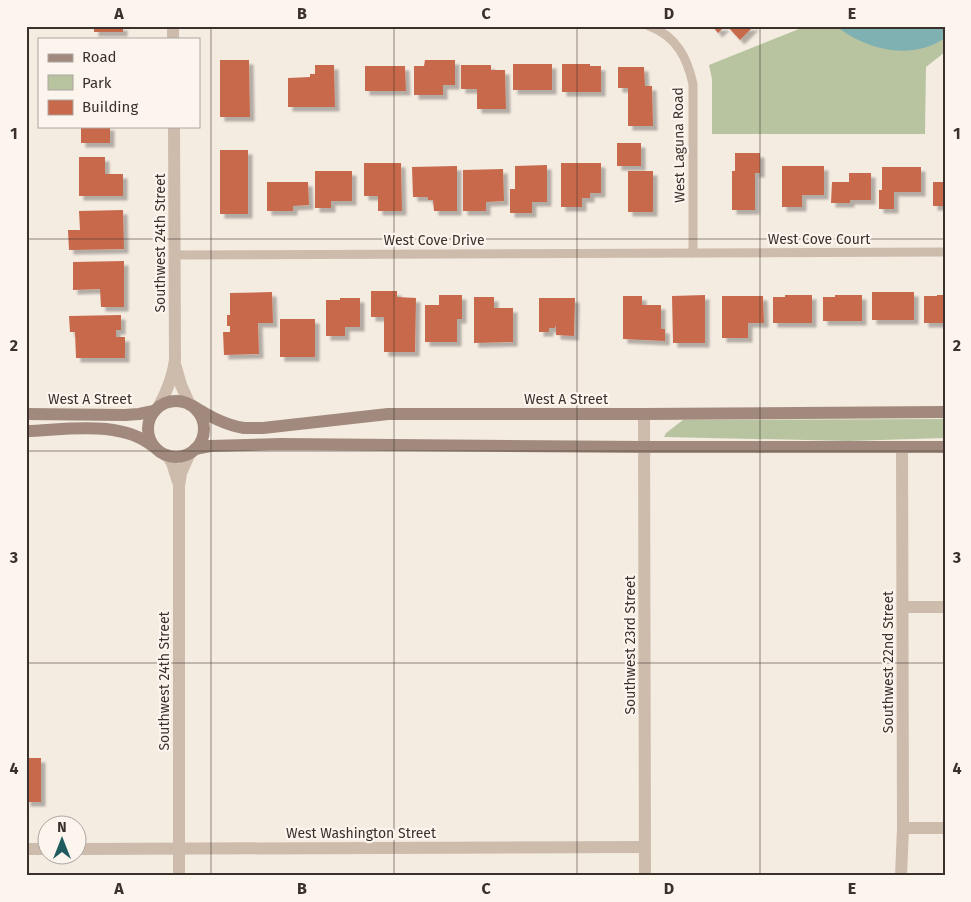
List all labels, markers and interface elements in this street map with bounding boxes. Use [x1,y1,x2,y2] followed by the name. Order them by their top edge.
[113,4,124,23] text: A
[297,4,307,23] text: B
[481,4,491,23] text: C
[664,4,674,23] text: D
[848,4,856,23] text: E
[38,38,200,128] legend
[82,48,117,66] text: Road
[82,74,112,92] text: Park
[669,87,689,203] street label: West Laguna Road
[82,98,138,116] text: Building
[10,124,18,143] text: 1
[953,124,961,143] text: 1
[152,172,169,313] street label: Southwest 24th Street
[768,231,871,248] street label: West Cove Court
[383,232,485,249] street label: West Cove Drive
[10,336,18,355] text: 2
[953,336,961,355] text: 2
[48,391,133,408] street label: West A Street
[524,391,609,408] street label: West A Street
[9,548,18,567] text: 3
[952,548,961,567] text: 3
[622,575,639,715] street label: Southwest 23rd Street
[880,590,897,733] street label: Southwest 22nd Street
[156,610,173,751] street label: Southwest 24th Street
[9,759,19,778] text: 4
[952,759,962,778] text: 4
[38,814,88,864] north arrow
[57,819,67,836] text: N
[286,825,437,842] street label: West Washington Street
[113,879,124,898] text: A
[297,879,307,898] text: B
[481,879,491,898] text: C
[664,879,674,898] text: D
[848,879,856,898] text: E

